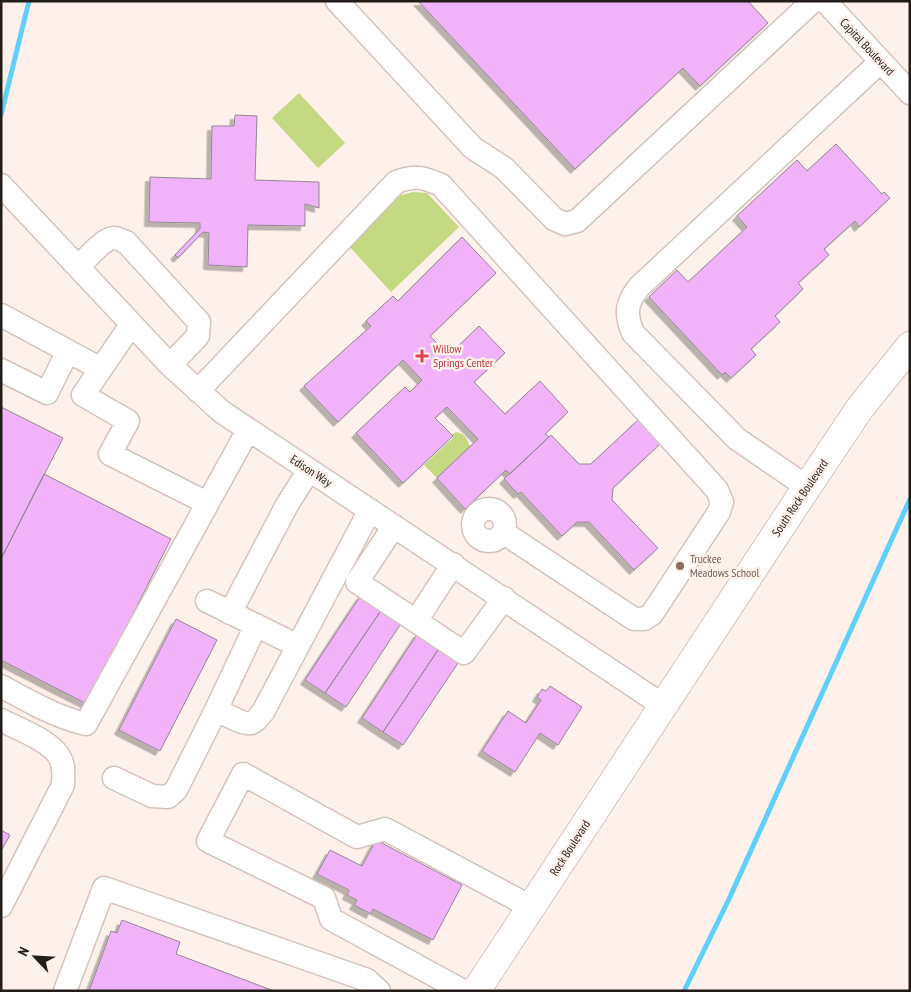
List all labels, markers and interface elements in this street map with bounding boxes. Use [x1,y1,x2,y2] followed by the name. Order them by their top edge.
[837,15,898,78] street label: Capital Boulevard
[433,341,494,370] place label: Willow Springs Center
[415,349,429,363] marker: Willow Springs Center
[288,452,335,490] street label: Edison Way
[768,456,831,539] street label: South Rock Boulevard
[690,551,759,580] place label: Truckee Meadows School
[674,560,686,572] marker: Truckee Meadows School
[546,817,593,878] street label: Rock Boulevard
[10,932,60,982] north arrow
[13,944,33,959] text: N

